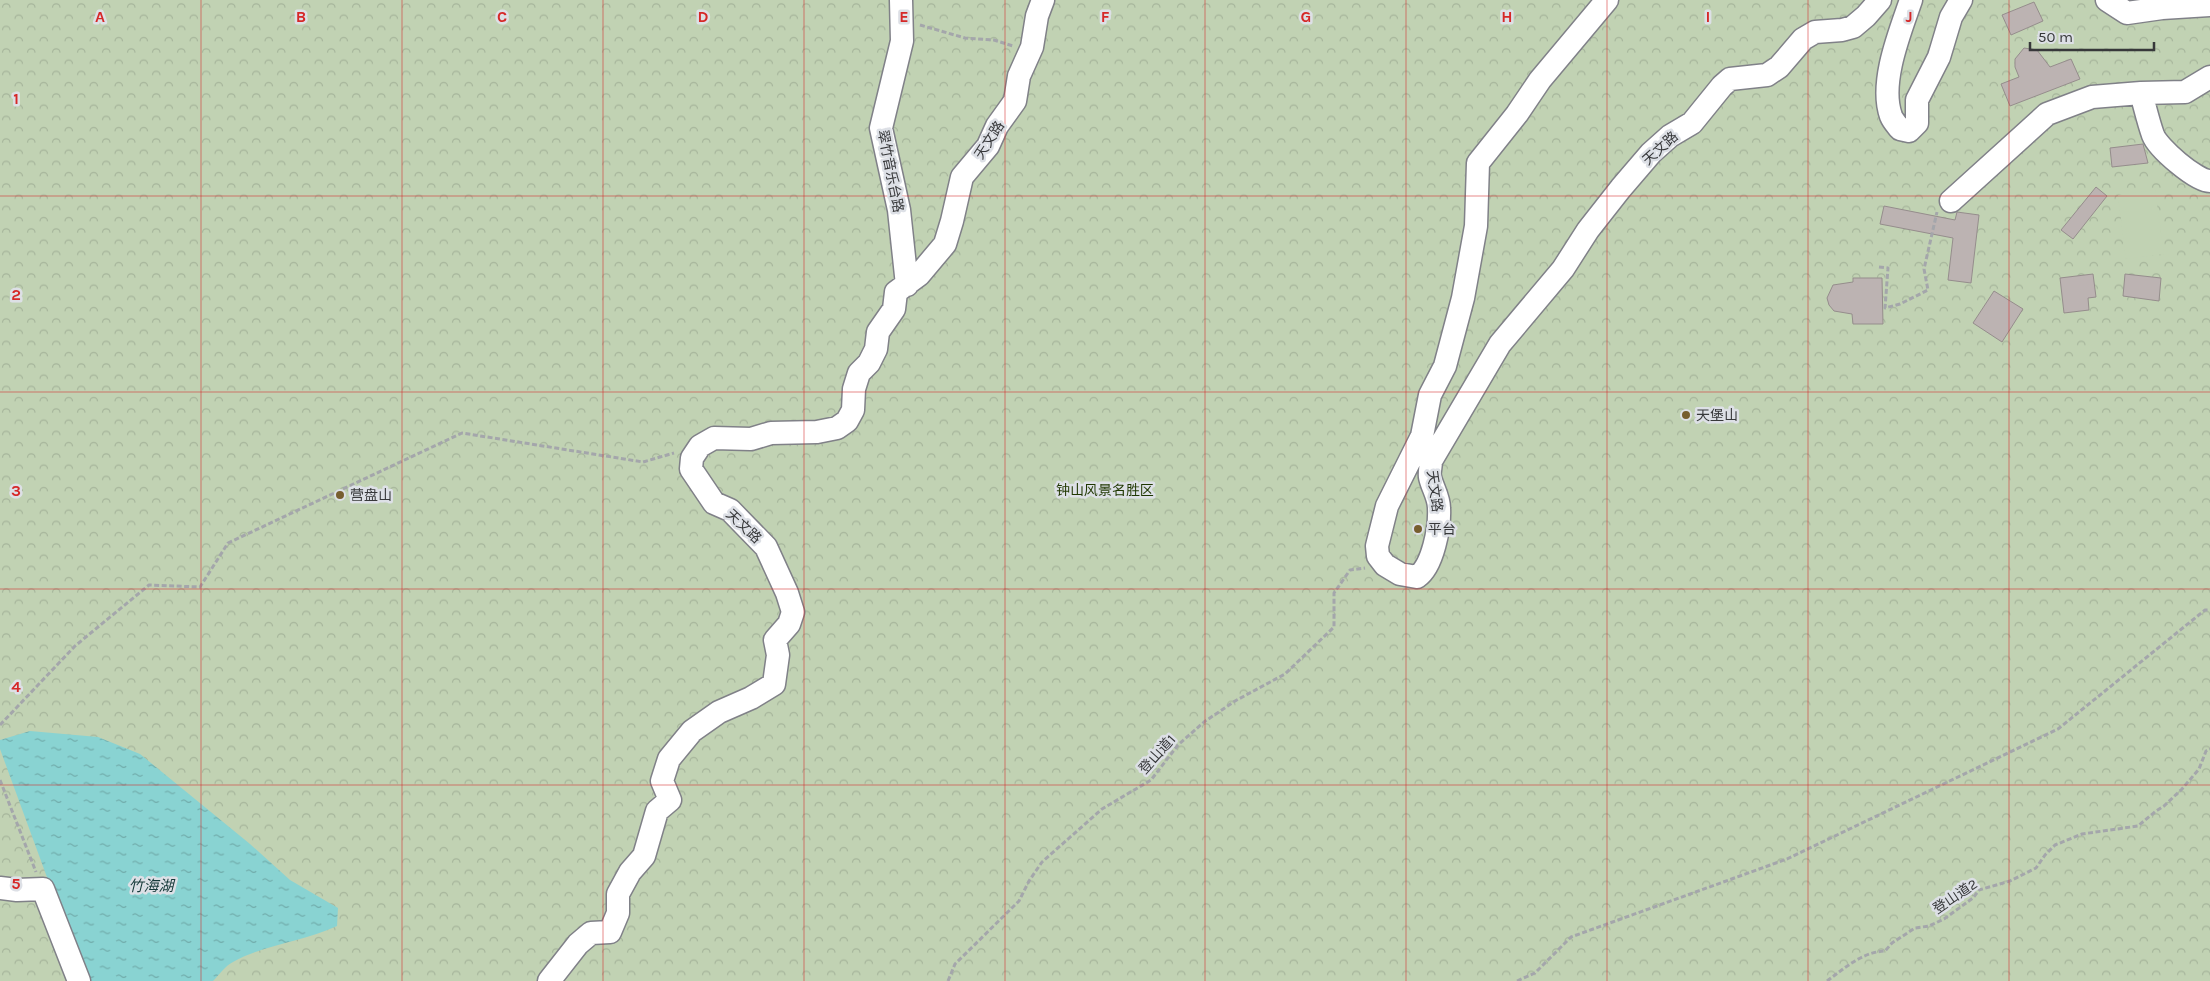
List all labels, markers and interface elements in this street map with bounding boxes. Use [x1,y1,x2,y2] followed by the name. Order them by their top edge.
[95,7,105,26] text: A
[296,7,306,26] text: B
[497,7,507,26] text: C
[698,7,709,26] text: D
[899,7,909,26] text: E
[1101,7,1110,26] text: F
[1301,7,1311,26] text: G
[1501,7,1513,26] text: H
[1706,7,1710,26] text: I
[1905,7,1913,26] text: J
[2030,20,2154,52] scale bar
[2038,28,2073,46] text: 50 m
[13,89,19,108] text: 1
[971,118,1008,163] street label: 天文路
[874,128,907,214] street label: 翠竹音乐台路
[1639,128,1682,169] street label: 天文路
[11,285,21,304] text: 2
[1696,407,1738,424] place label: 天堡山
[1680,409,1692,421] marker: 天堡山
[1423,469,1446,513] street label: 天文路
[11,481,21,500] text: 3
[1056,482,1154,499] park label: 钟山风景名胜区
[350,487,392,504] place label: 营盘山
[334,489,346,501] marker: 营盘山
[723,506,765,547] street label: 天文路
[1428,521,1456,538] place label: 平台
[1412,523,1424,535] marker: 平台
[11,677,21,696] text: 4
[1135,731,1179,777] street label: 登山道1
[11,874,21,893] text: 5
[1930,875,1981,917] street label: 登山道2
[128,877,175,895] water label: 竹海湖

